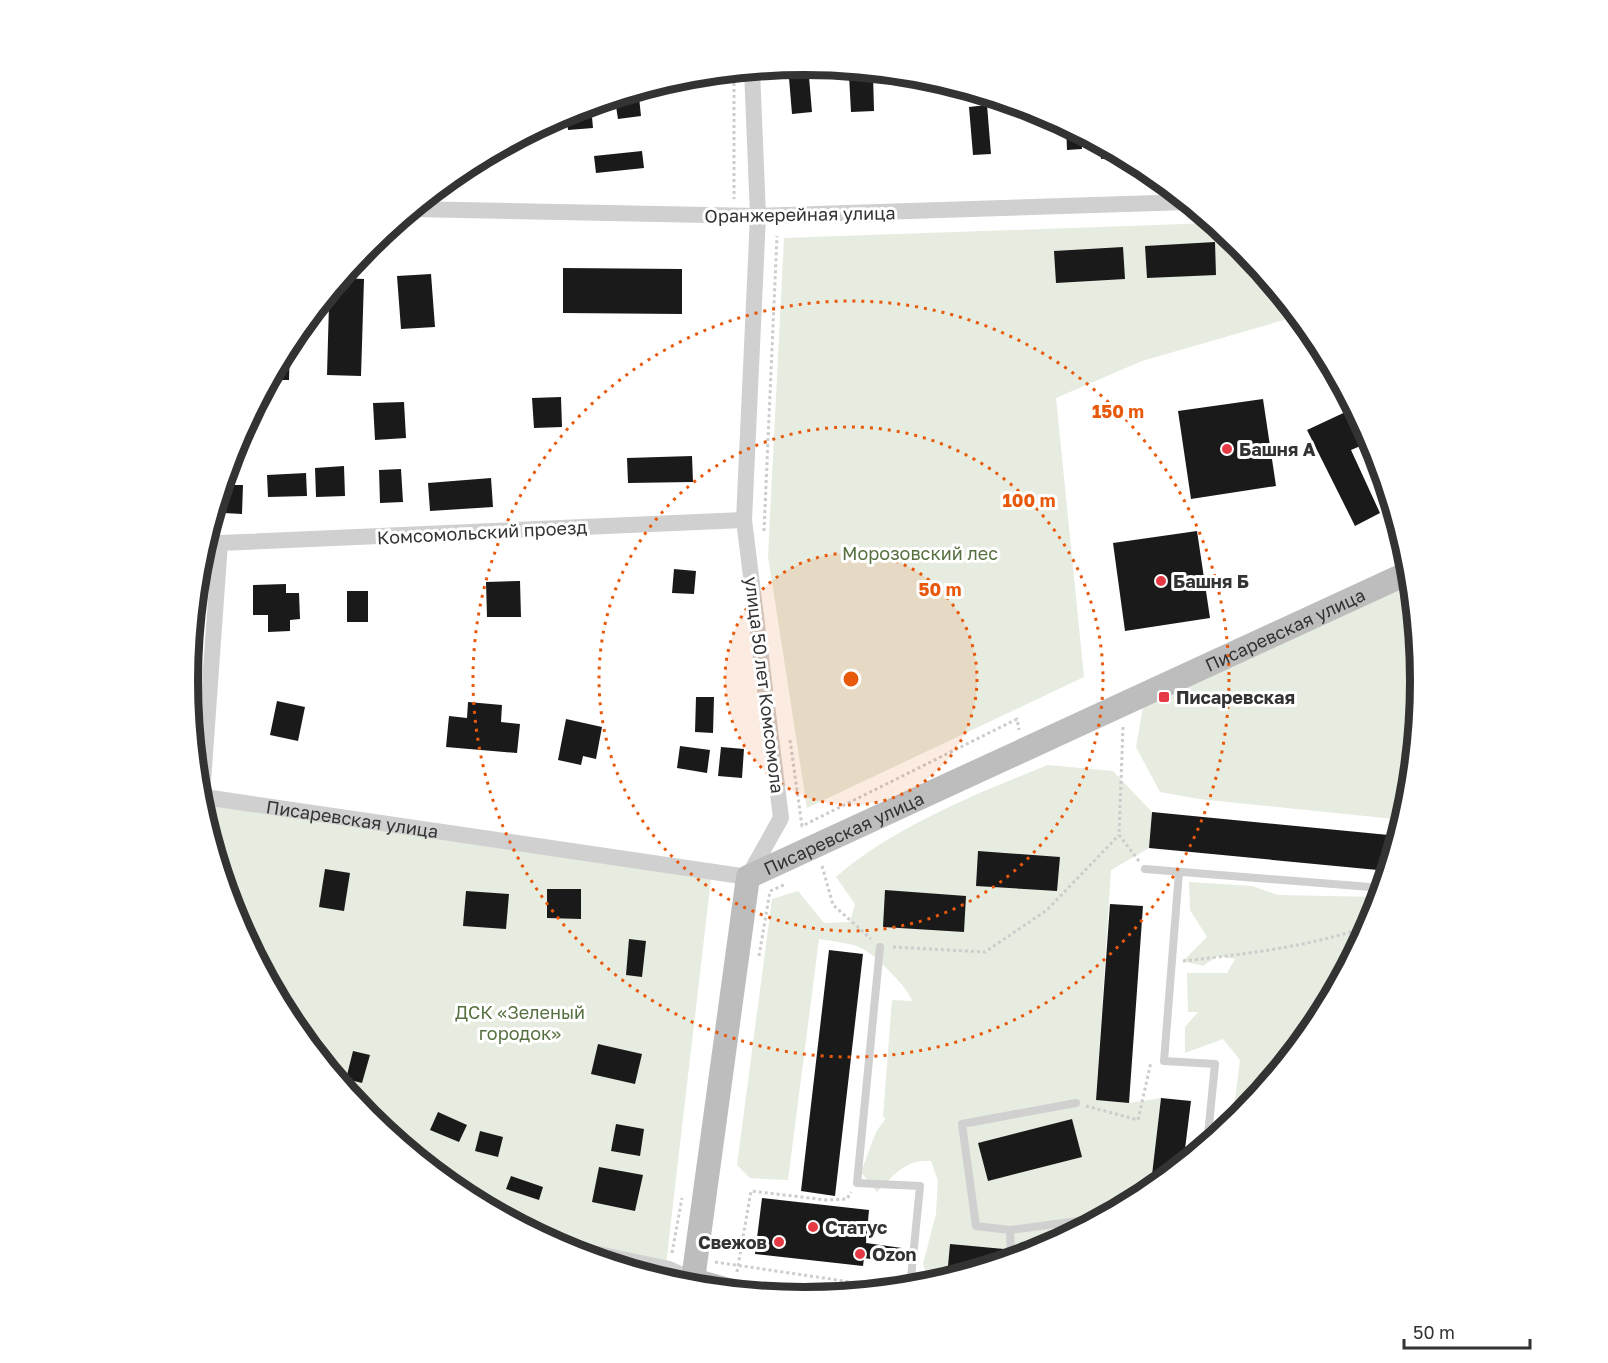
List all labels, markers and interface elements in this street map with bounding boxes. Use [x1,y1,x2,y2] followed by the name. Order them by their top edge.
[704,201,896,227] street label: Оранжерейная улица
[1092,400,1144,422] text: 150 m
[1239,438,1316,460] place label: Башня А
[1220,442,1234,456] marker: Башня А
[1003,489,1055,511] text: 100 m
[376,516,588,548] street label: Комсомольский проезд
[842,542,998,564] park label: Морозовский лес
[1173,570,1249,592] place label: Башня Б
[1154,574,1168,588] marker: Башня Б
[741,575,789,795] street label: улица 50 лет Комсомола
[919,578,961,600] text: 50 m
[1201,583,1369,676] street label: Писаревская улица
[841,669,861,689] centre of rings
[1176,686,1295,708] place label: Писаревская
[1157,690,1171,704] marker: Писаревская
[760,787,927,879] street label: Писаревская улица
[265,795,440,842] street label: Писаревская улица
[455,1001,585,1044] park label: ДСК «Зеленый городок»
[825,1216,887,1238] place label: Статус
[806,1220,820,1234] marker: Статус
[698,1231,767,1253] place label: Свежов
[772,1235,786,1249] marker: Свежов
[872,1243,917,1265] place label: Ozon
[853,1247,867,1261] marker: Ozon
[1404,1312,1530,1350] scale bar
[1413,1321,1455,1343] text: 50 m

